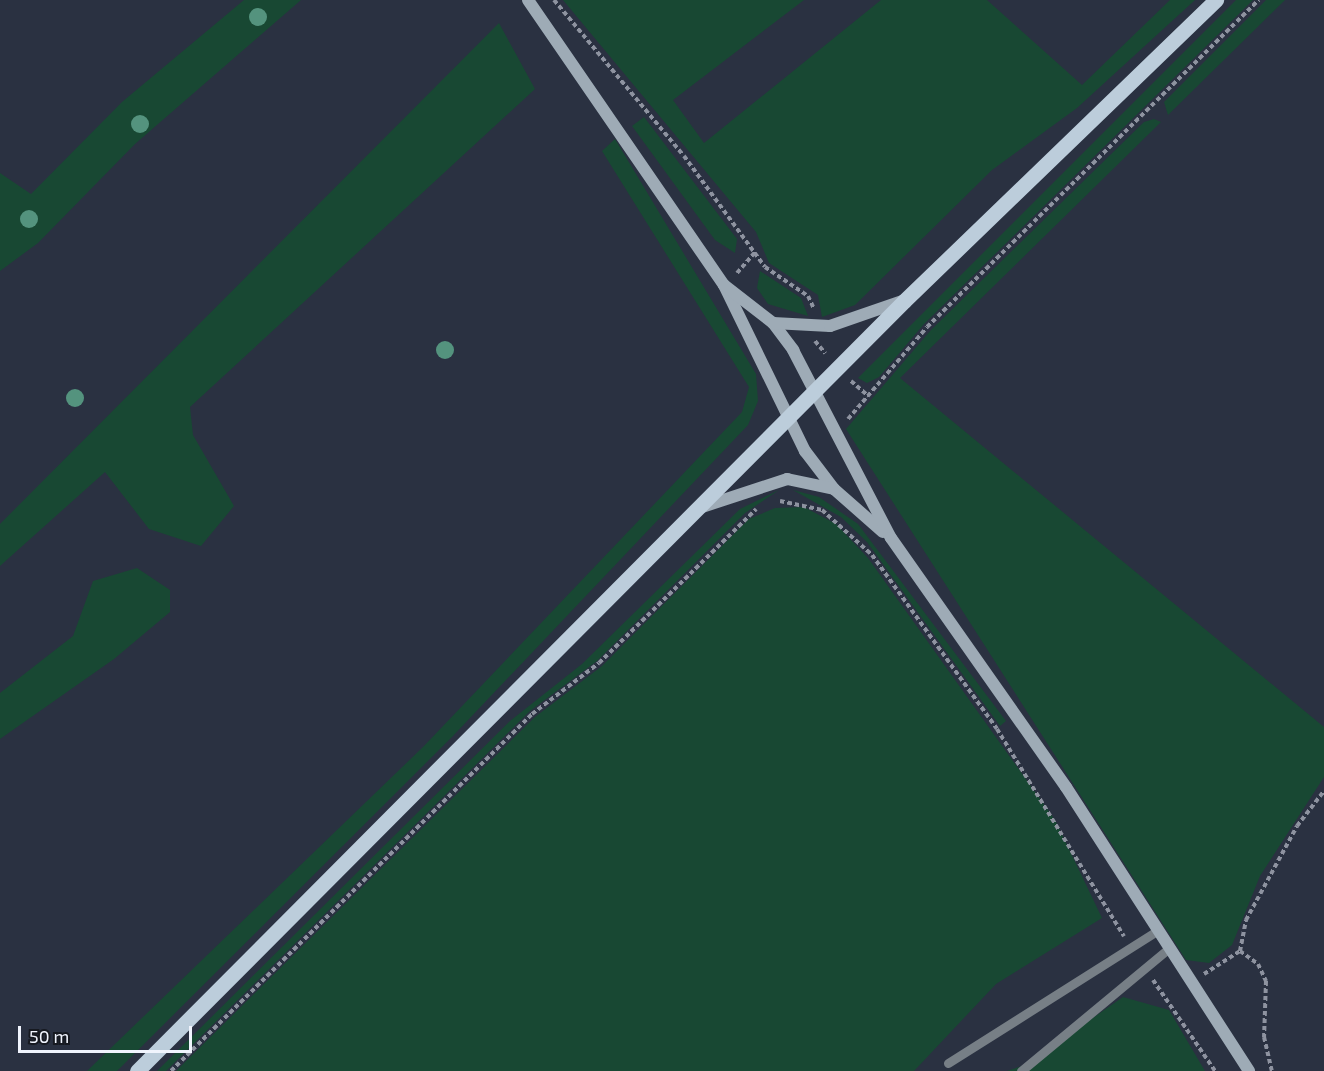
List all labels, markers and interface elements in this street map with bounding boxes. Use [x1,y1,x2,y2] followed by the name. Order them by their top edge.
[21,1014,195,1052] scale bar
[29,1025,69,1047] text: 50 m

